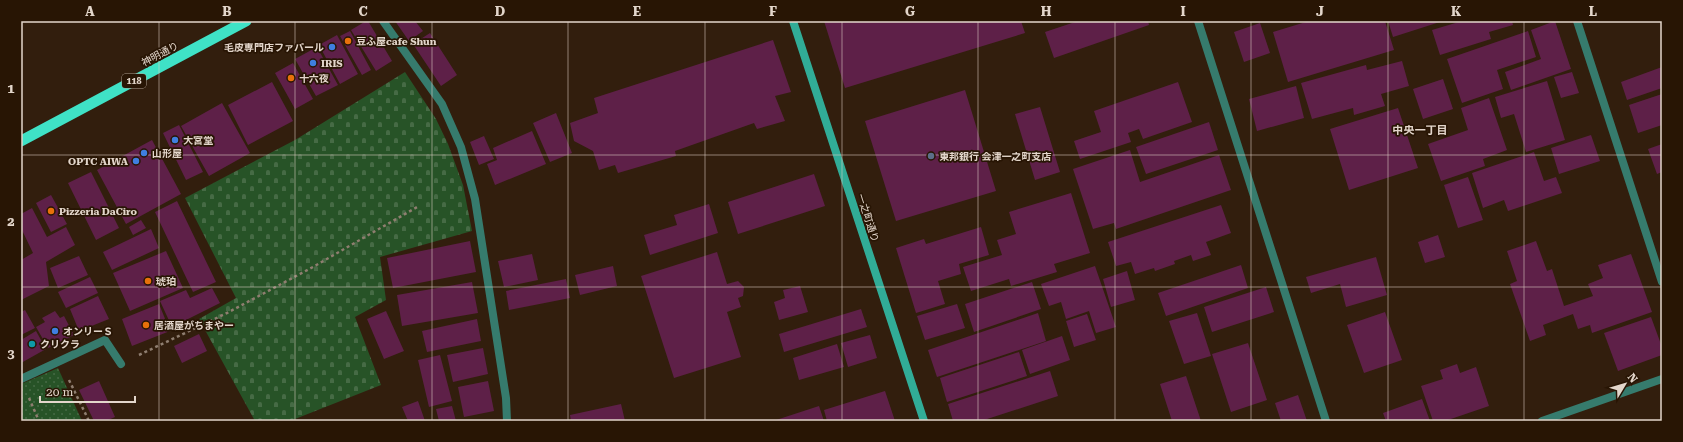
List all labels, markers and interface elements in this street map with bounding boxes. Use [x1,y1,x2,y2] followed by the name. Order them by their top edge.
[85,4,95,19] text: A
[222,4,232,19] text: B
[358,4,368,19] text: C
[495,4,505,19] text: D
[633,4,641,19] text: E
[769,4,777,19] text: F
[905,4,915,19] text: G
[1041,4,1052,19] text: H
[1180,4,1186,19] text: I
[1316,4,1324,19] text: J
[1451,4,1462,19] text: K
[1589,4,1597,19] text: L
[343,36,353,46] marker: 豆ふ屋cafe Shun
[356,36,437,47] place label: 豆ふ屋cafe Shun
[140,40,180,68] street label: 神明通り
[224,42,324,53] place label: 毛皮専門店ファパール
[327,42,337,52] marker: 毛皮専門店ファパール
[308,58,318,68] marker: IRIS
[321,58,343,69] place label: IRIS
[286,73,296,83] marker: 十六夜
[299,73,329,84] place label: 十六夜
[122,74,146,88] road number: 118
[7,81,15,96] text: 1
[1393,124,1448,137] district label: 中央一丁目
[170,135,180,145] marker: 大宮堂
[183,135,213,146] place label: 大宮堂
[139,148,149,158] marker: 山形屋
[152,148,182,159] place label: 山形屋
[926,151,936,161] marker: 東邦銀行 会津一之町支店
[939,151,1052,162] place label: 東邦銀行 会津一之町支店
[68,156,129,167] place label: OPTC AIWA
[131,156,141,166] marker: OPTC AIWA
[855,193,881,243] street label: 一之町通り
[46,206,56,216] marker: Pizzeria DaCiro
[59,206,138,217] place label: Pizzeria DaCiro
[7,214,15,229] text: 2
[143,276,153,286] marker: 琥珀
[155,276,176,287] place label: 琥珀
[141,320,151,330] marker: 居酒屋がちまやー
[154,320,234,331] place label: 居酒屋がちまやー
[50,326,60,336] marker: オンリーＳ
[63,326,113,337] place label: オンリーＳ
[27,339,37,349] marker: クリクラ
[40,339,80,350] place label: クリクラ
[7,346,15,361] text: 3
[1605,364,1645,404] north arrow
[1625,371,1641,386] text: N
[40,378,135,404] scale bar
[46,385,73,399] text: 20 m

